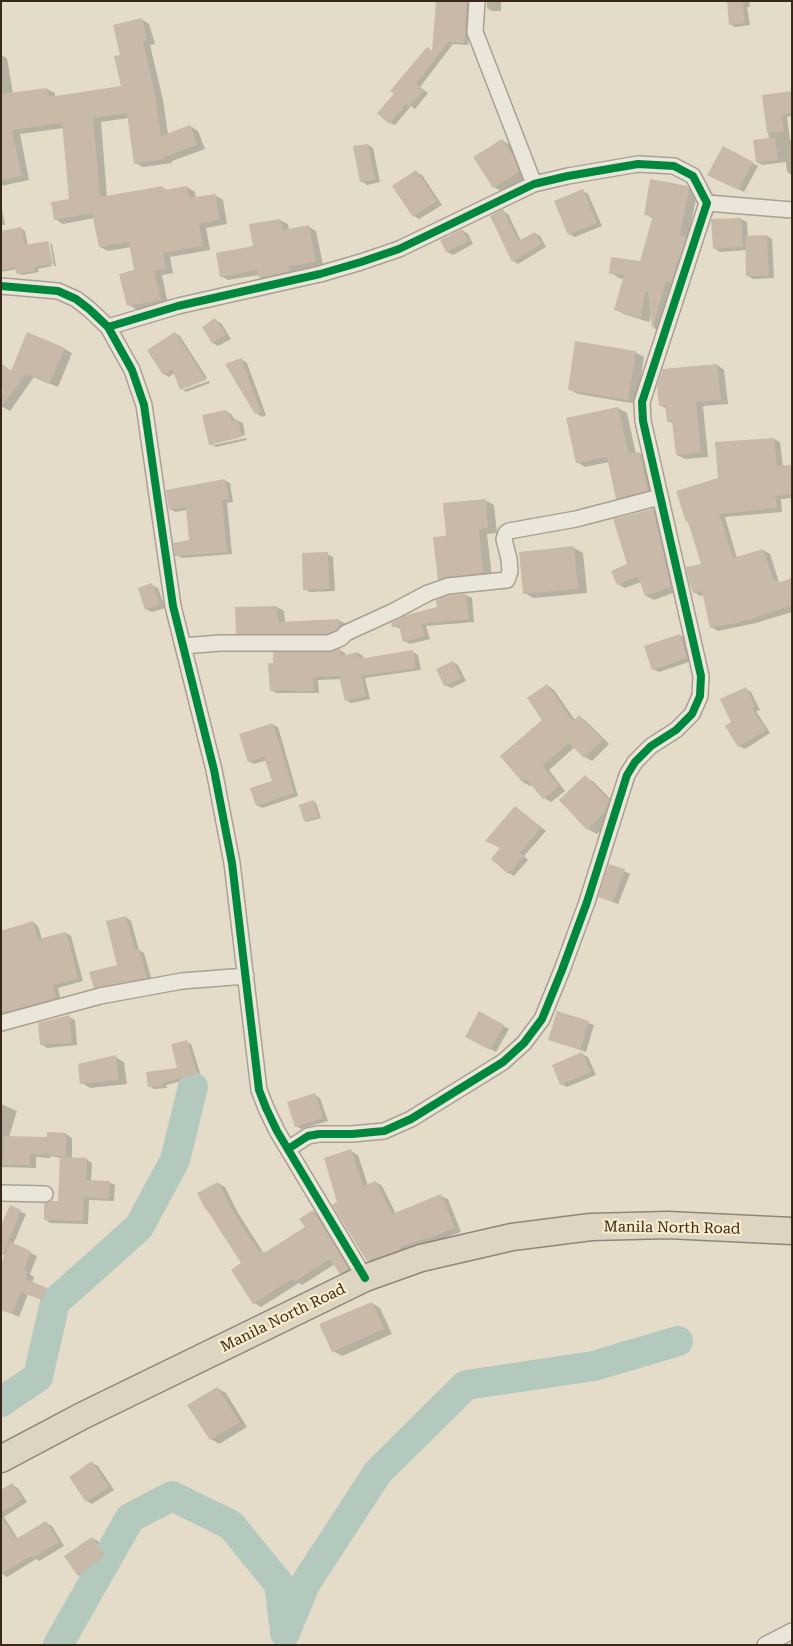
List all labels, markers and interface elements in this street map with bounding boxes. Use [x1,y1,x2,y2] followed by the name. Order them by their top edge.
[604,1218,740,1238] street label: Manila North Road
[218,1280,348,1356] street label: Manila North Road

